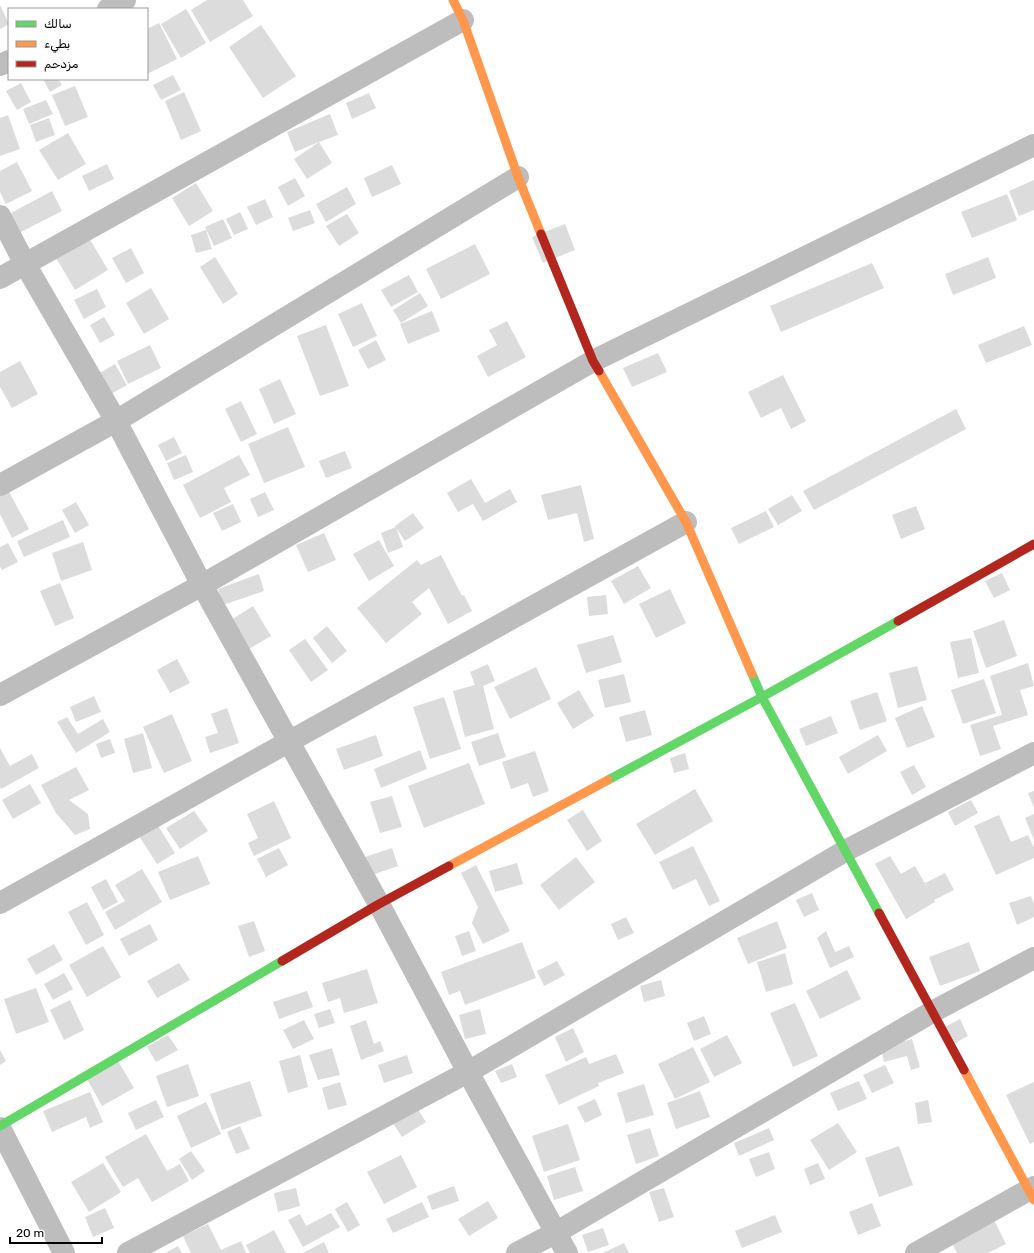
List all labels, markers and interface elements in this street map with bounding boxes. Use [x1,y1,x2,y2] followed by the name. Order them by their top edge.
[8,8,148,80] legend
[44,17,72,31] text: سالك
[44,37,70,53] text: بطيء
[44,57,79,72] text: مزدحم
[10,1219,102,1245] scale bar
[16,1226,44,1240] text: 20 m

